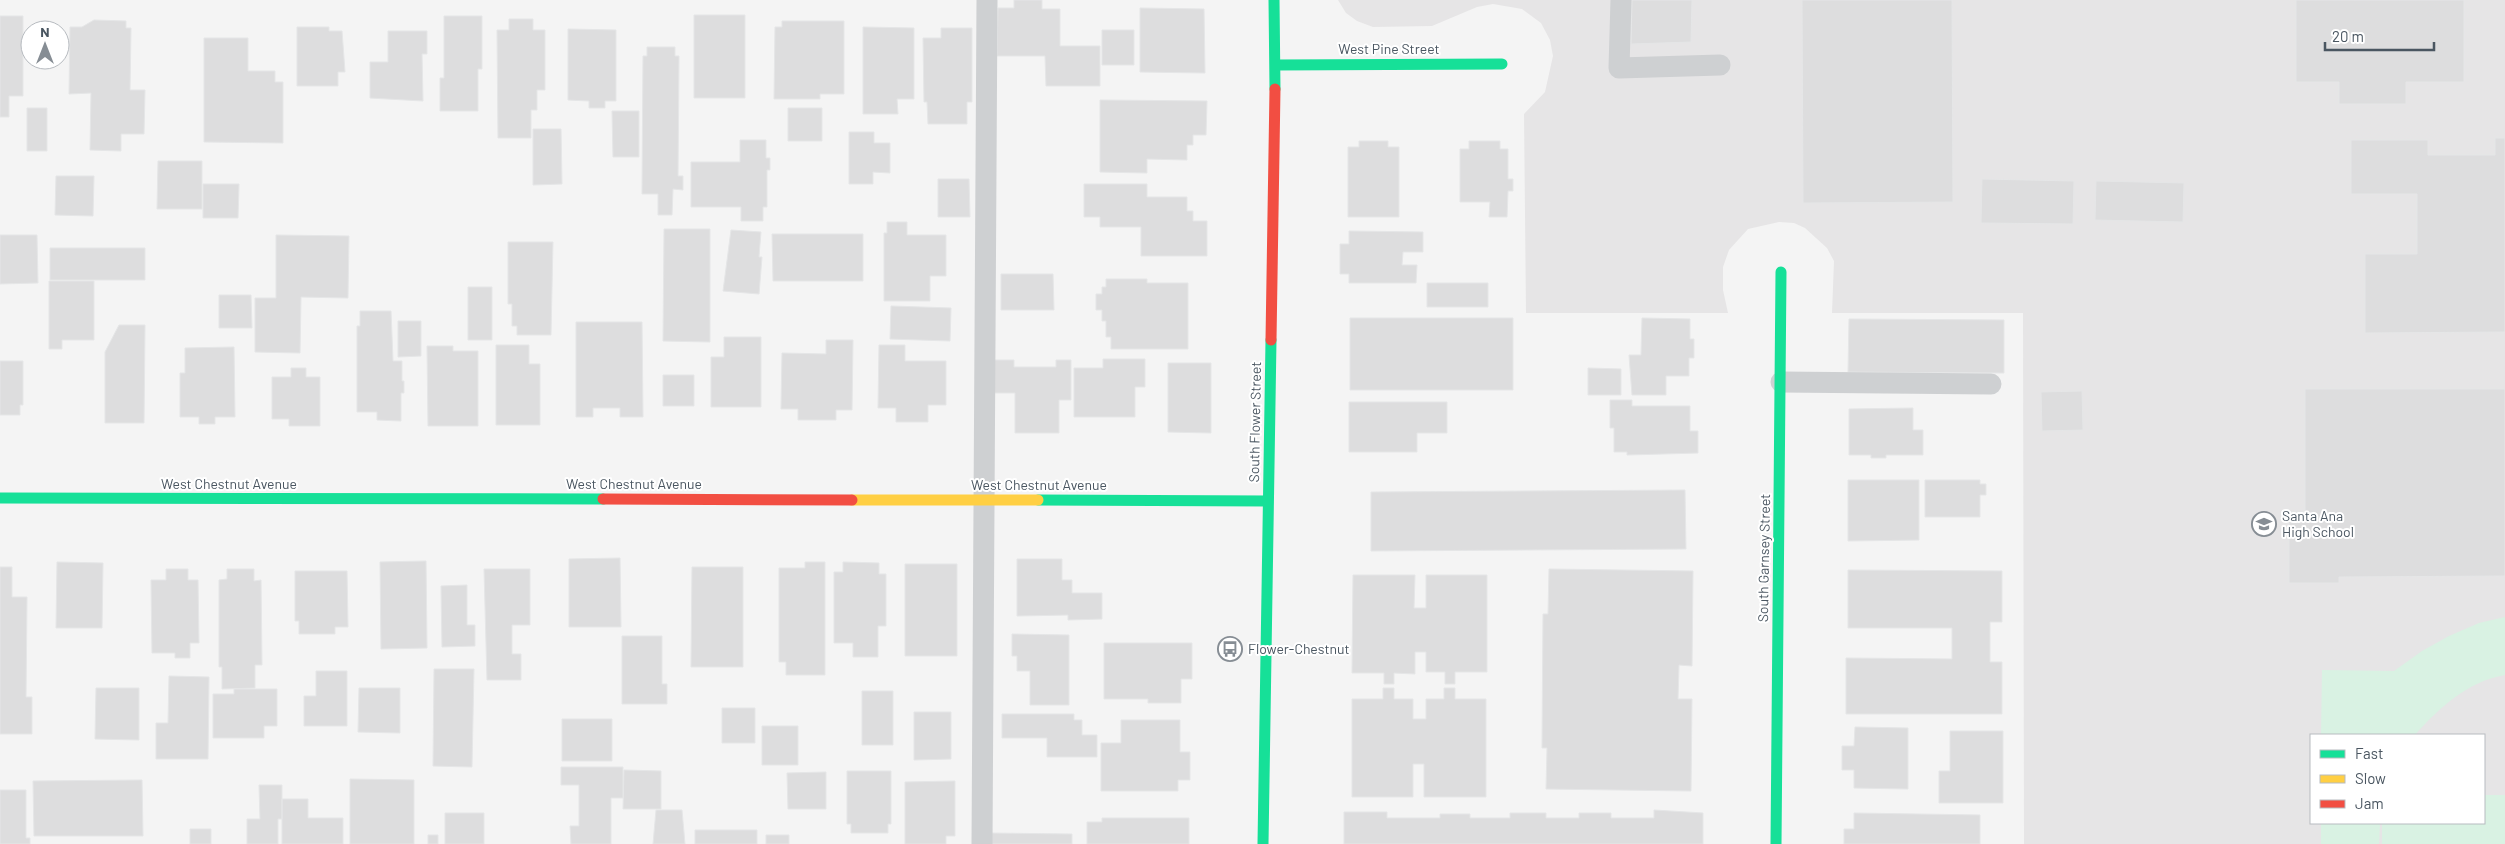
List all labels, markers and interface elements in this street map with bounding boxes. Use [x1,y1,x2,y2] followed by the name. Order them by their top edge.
[20,20,70,70] north arrow
[2325,20,2434,52] scale bar
[40,23,50,40] text: N
[2332,27,2364,45] text: 20 m
[1338,40,1440,57] street label: West Pine Street
[1245,361,1264,482] street label: South Flower Street
[161,475,297,492] street label: West Chestnut Avenue
[566,475,702,492] street label: West Chestnut Avenue
[971,476,1107,493] street label: West Chestnut Avenue
[1754,494,1773,622] street label: South Garnsey Street
[2282,507,2354,540] place label: Santa Ana High School
[2251,511,2277,537] school or university icon: Santa Ana High School
[1217,636,1243,662] bus stop icon: Flower-Chestnut
[1248,640,1350,657] place label: Flower-Chestnut
[2310,734,2485,824] legend
[2355,744,2383,762] text: Fast
[2355,769,2386,787] text: Slow
[2355,794,2384,812] text: Jam

